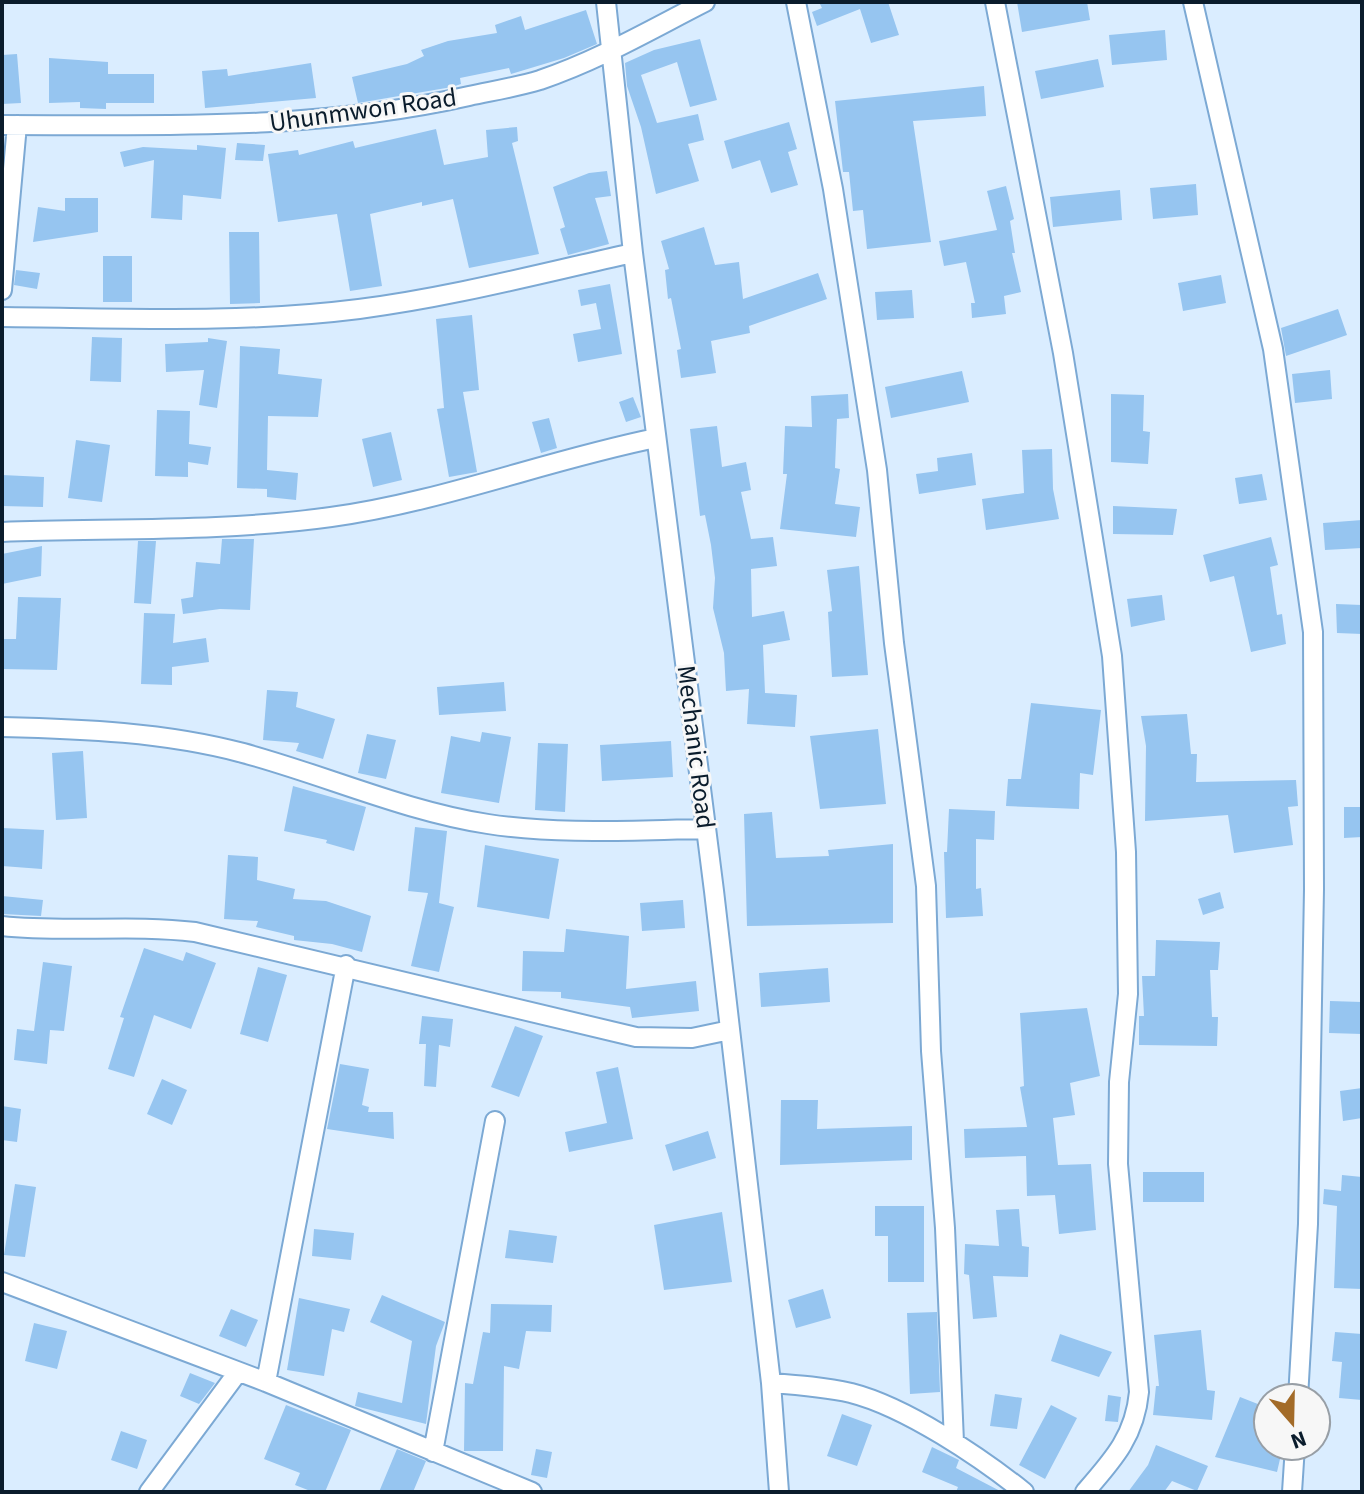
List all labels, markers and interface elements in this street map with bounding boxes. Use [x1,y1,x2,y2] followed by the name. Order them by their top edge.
[267,79,459,141] street label: Uhunmwon Road
[668,663,724,831] street label: Mechanic Road
[1252,1382,1332,1462] north arrow
[1286,1422,1311,1457] text: N

